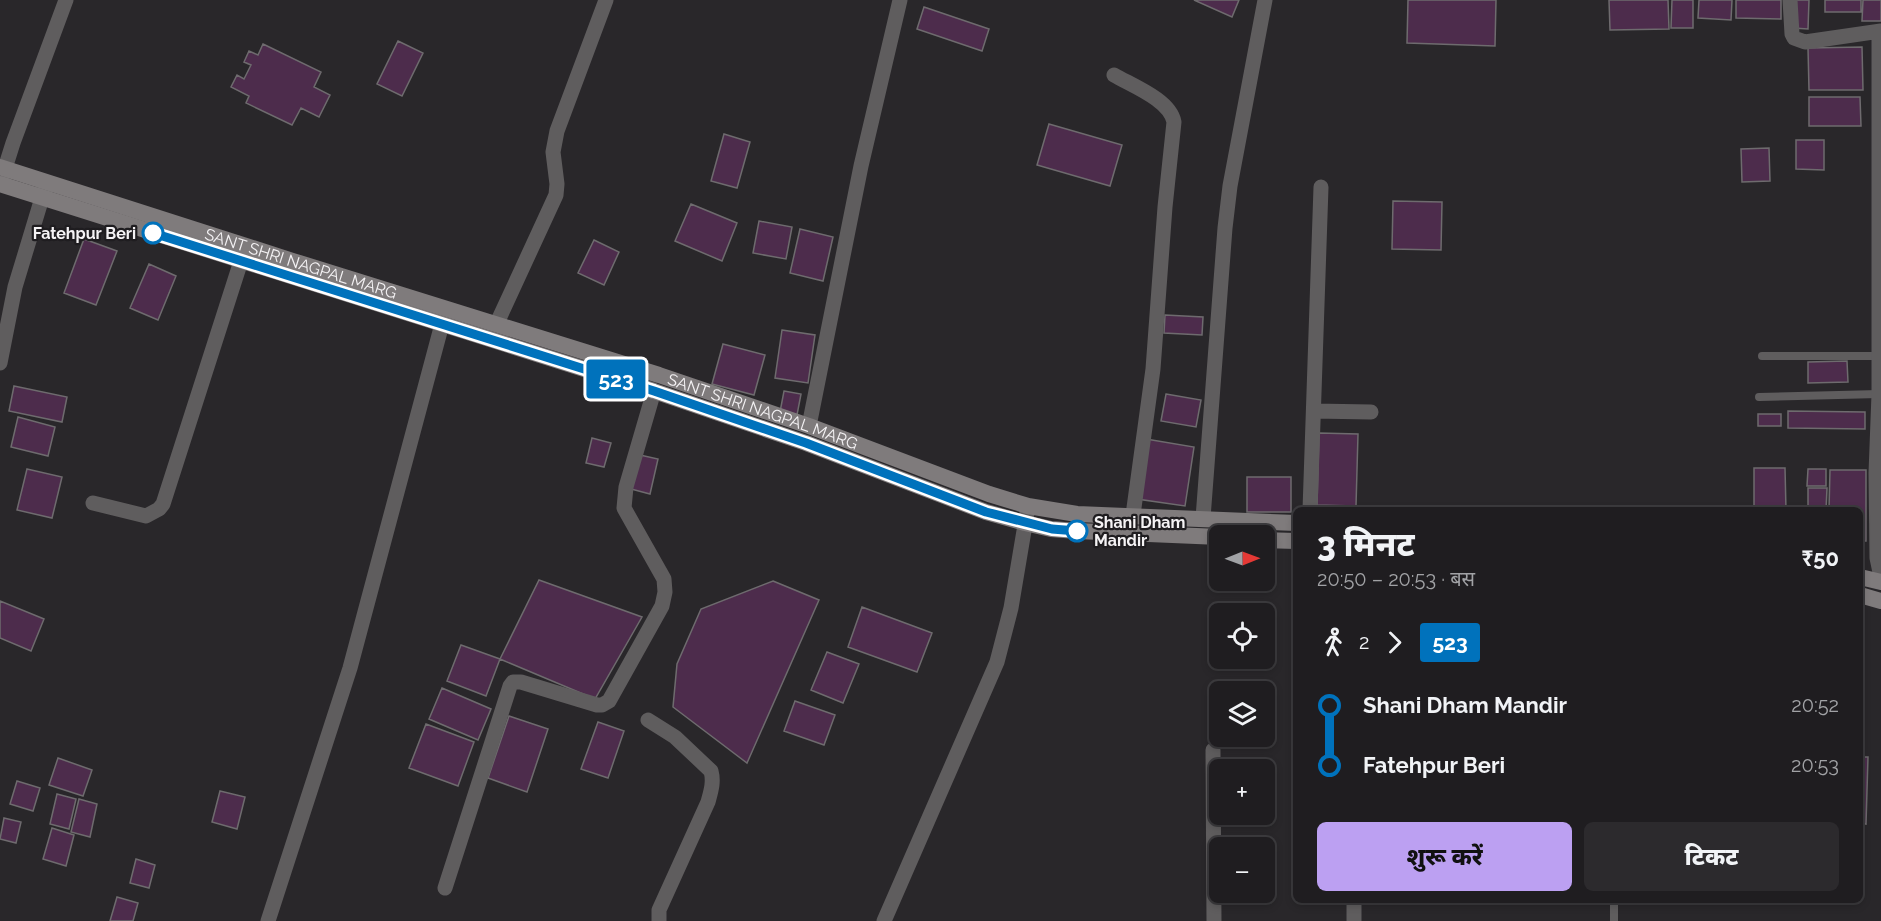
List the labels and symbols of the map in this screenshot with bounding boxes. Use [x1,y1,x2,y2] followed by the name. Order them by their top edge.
[142,222,164,244] marker: Fatehpur Beri
[33,224,136,243] place label: Fatehpur Beri
[203,224,399,302] street label: SANT SHRI NAGPAL MARG
[582,360,650,398] line badge: 523
[665,369,861,453] street label: SANT SHRI NAGPAL MARG
[1094,513,1185,550] place label: Shani Dham Mandir
[1066,520,1088,542] marker: Shani Dham Mandir
[1209,525,1275,591] north arrow

